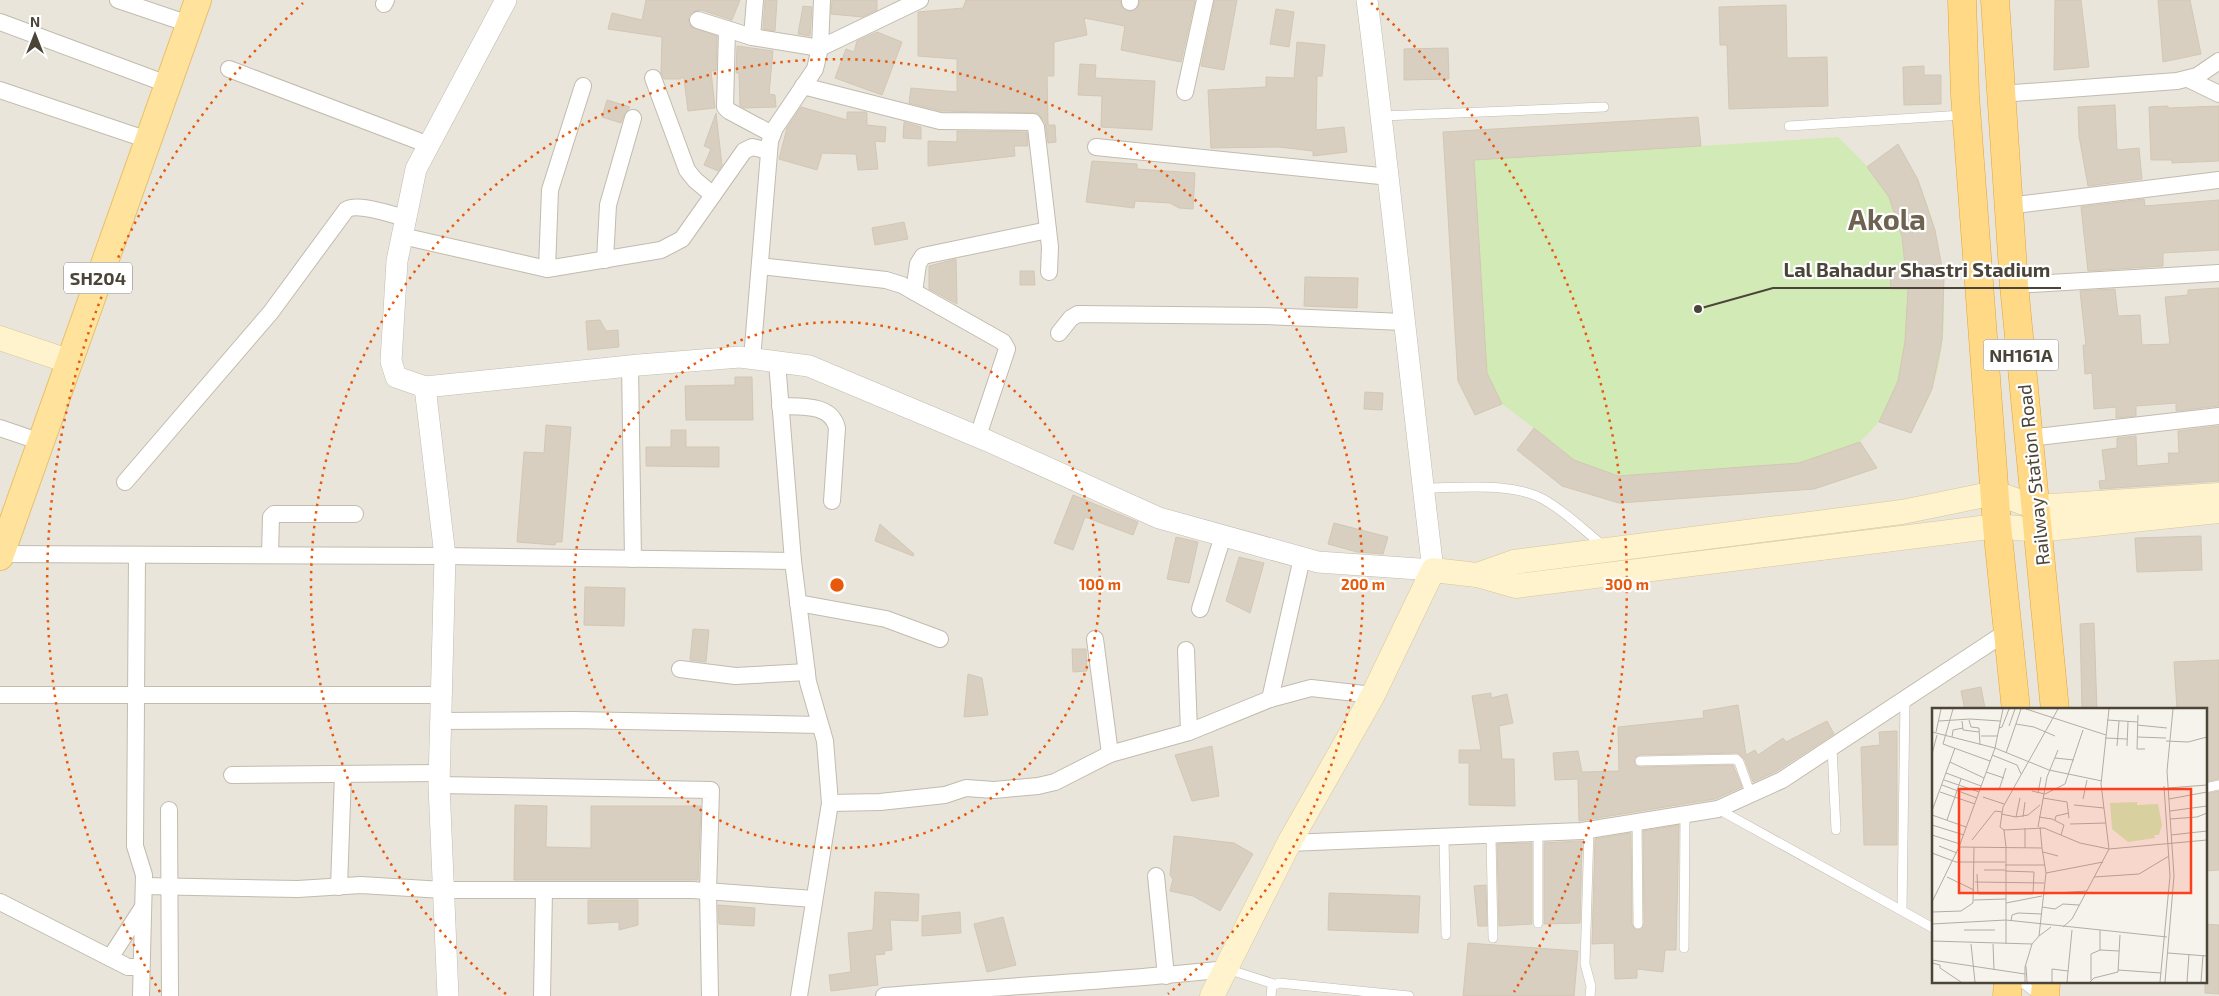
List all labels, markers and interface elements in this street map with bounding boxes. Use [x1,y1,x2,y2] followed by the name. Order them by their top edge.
[10,10,60,60] north arrow
[30,13,40,30] text: N
[1848,201,1926,236] district label: Akola
[1773,253,2061,288] callout: Lal Bahadur Shastri Stadium
[1784,257,2051,281] text: Lal Bahadur Shastri Stadium
[64,262,132,294] road number: SH204
[1984,340,2058,370] road number: NH161A
[2012,383,2054,567] street label: Railway Station Road
[1079,575,1121,593] text: 100 m
[1341,575,1385,593] text: 200 m
[1605,575,1649,593] text: 300 m
[828,576,846,594] centre of rings
[1932,708,2206,984] inset map

